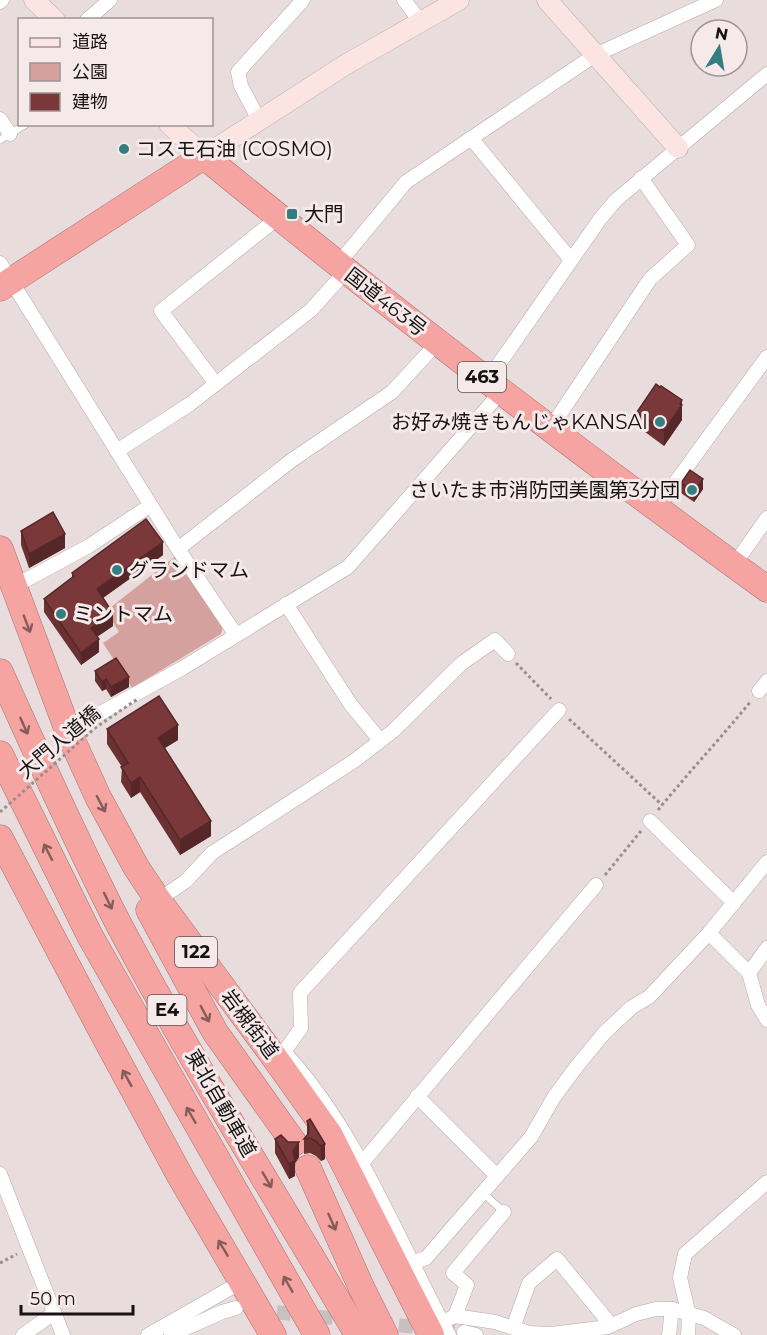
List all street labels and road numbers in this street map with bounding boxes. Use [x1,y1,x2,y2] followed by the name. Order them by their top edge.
[341,263,431,341] street label: 国道463号
[458,362,506,392] road number: 463
[13,701,105,783] street label: 大門人道橋
[175,937,217,967] road number: 122
[216,985,284,1063] street label: 岩槻街道
[148,995,186,1025] road number: E4
[181,1045,261,1161] street label: 東北自動車道

